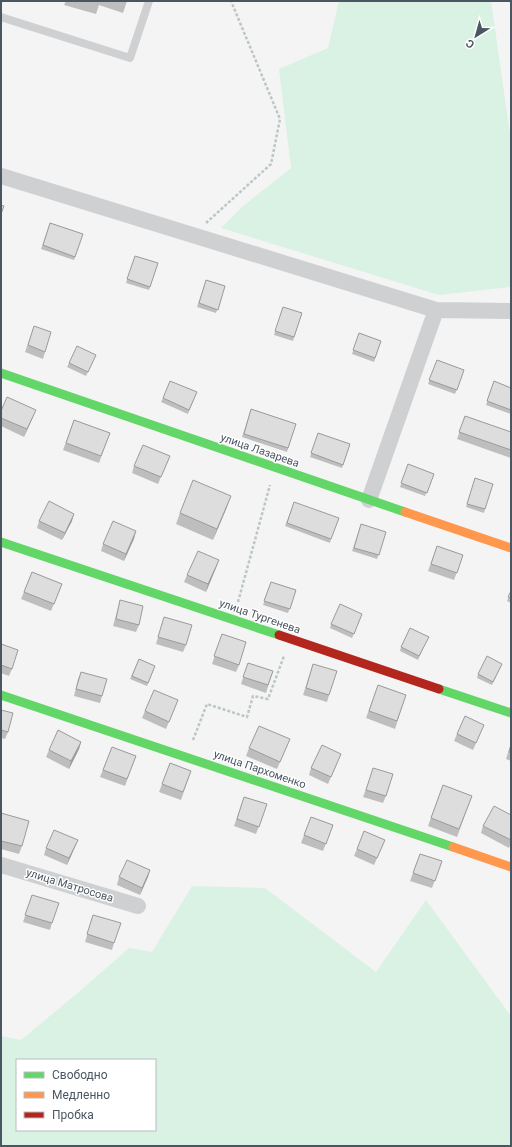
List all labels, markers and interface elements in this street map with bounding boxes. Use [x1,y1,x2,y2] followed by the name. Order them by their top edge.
[456,16,496,56] north arrow
[463,36,477,51] text: С
[219,431,301,470] street label: улица Лазарева
[218,596,302,636] street label: улица Тургенева
[212,748,308,791] street label: улица Пархоменко
[25,866,115,905] street label: улица Матросова
[16,1059,156,1131] legend
[52,1068,108,1082] text: Свободно
[52,1088,110,1102] text: Медленно
[52,1108,94,1122] text: Пробка

